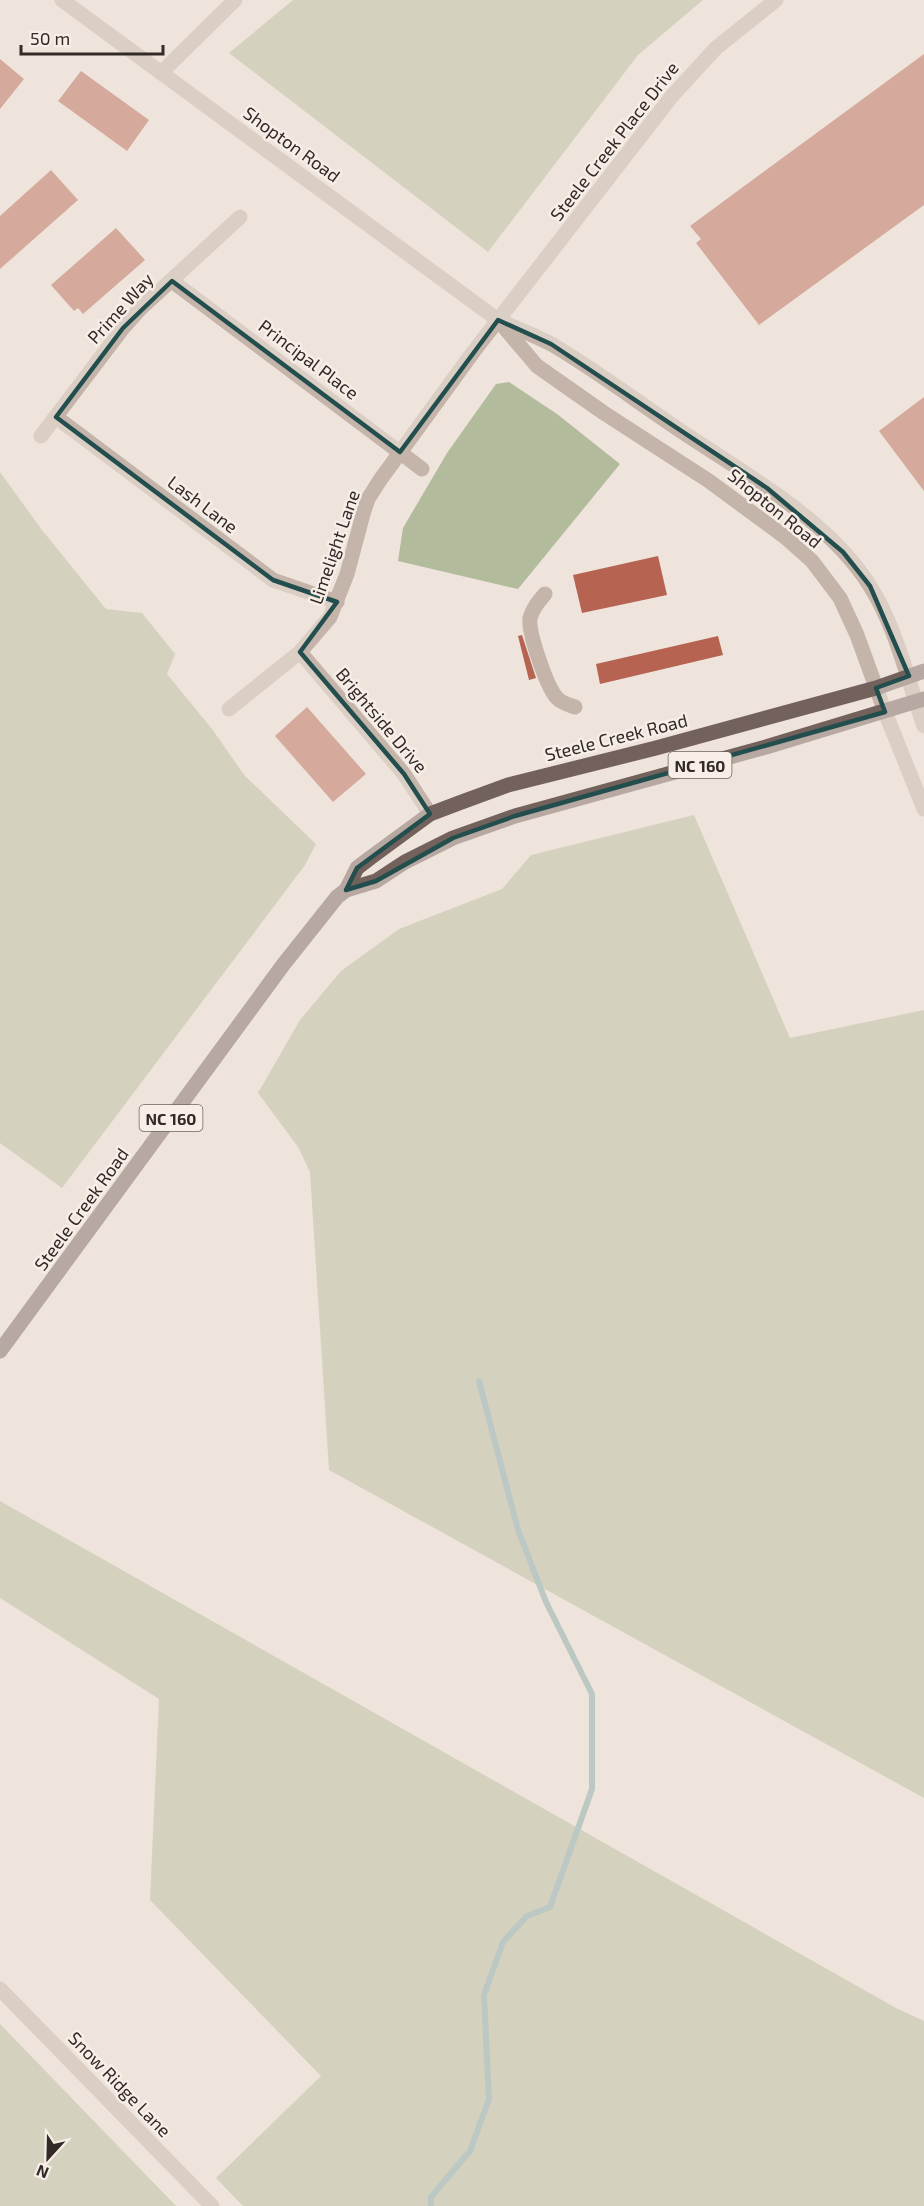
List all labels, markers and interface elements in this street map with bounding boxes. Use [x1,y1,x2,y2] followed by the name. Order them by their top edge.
[21,18,164,56] scale bar
[30,27,70,49] text: 50 m
[545,57,683,225] street label: Steele Creek Place Drive
[239,102,345,186] street label: Shopton Road
[82,268,158,348] street label: Prime Way
[255,314,363,404] street label: Principal Place
[724,464,826,552] street label: Shopton Road
[164,471,242,537] street label: Lash Lane
[304,487,364,607] street label: Limelight Lane
[332,663,432,777] street label: Brightside Drive
[542,709,690,765] street label: Steele Creek Road
[668,752,732,778] road number: NC 160
[140,1105,202,1131] road number: NC 160
[29,1143,133,1275] street label: Steele Creek Road
[64,2027,176,2141] street label: Snow Ridge Lane
[18,2128,78,2188] north arrow
[33,2161,51,2183] text: N

